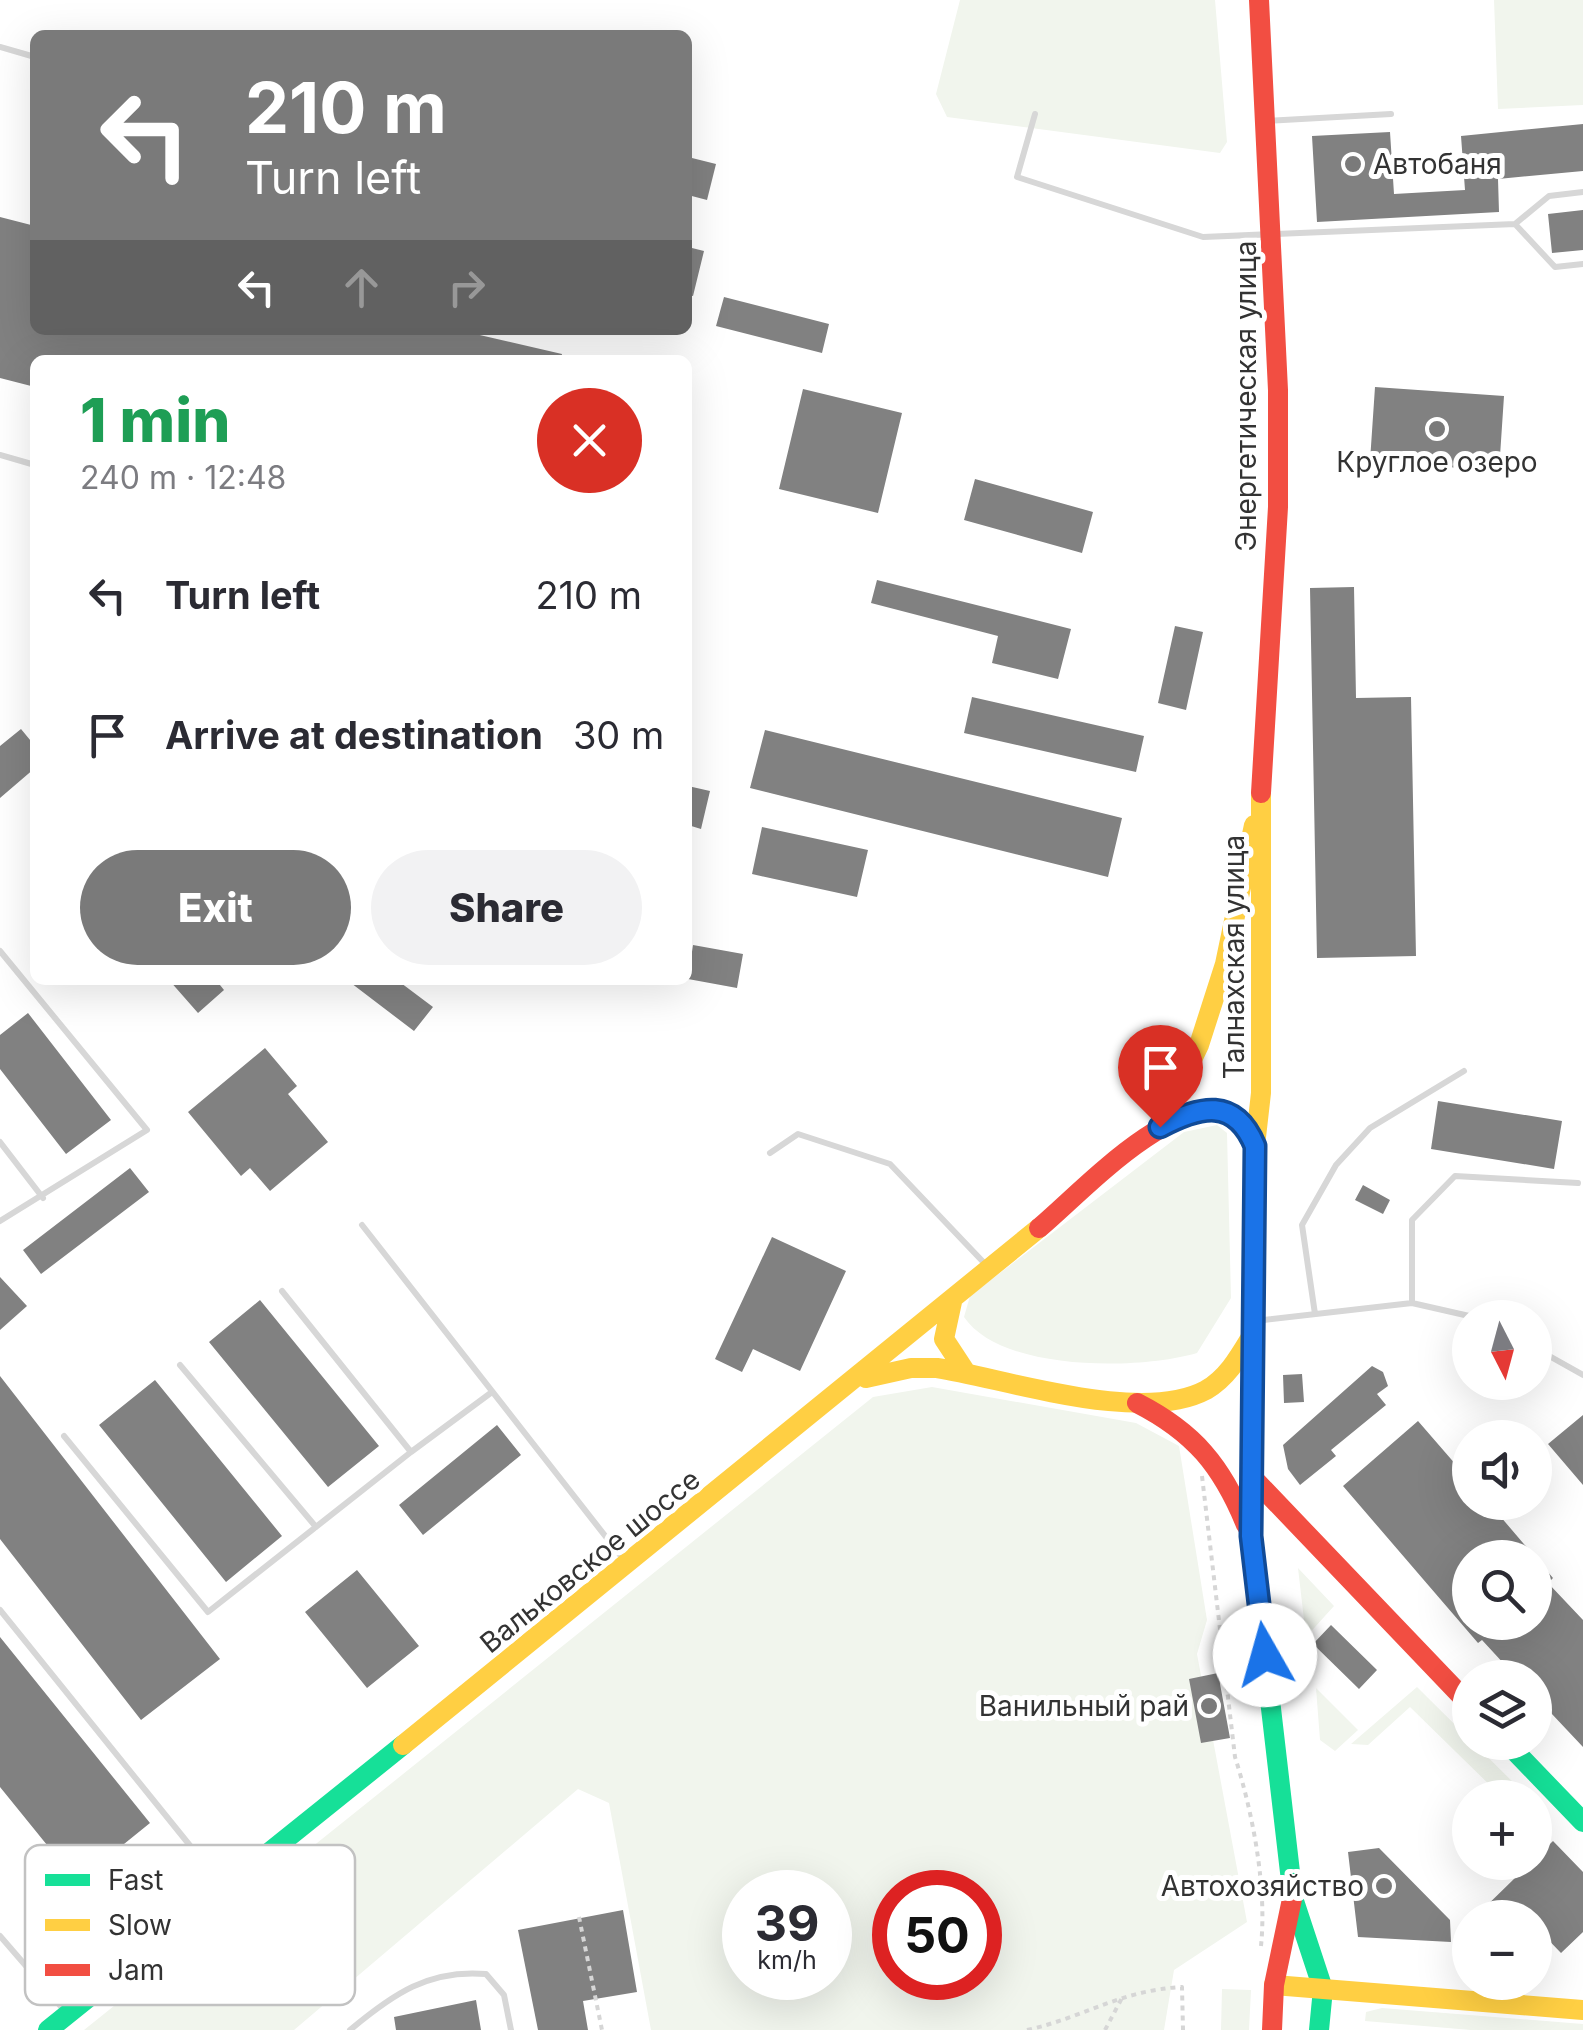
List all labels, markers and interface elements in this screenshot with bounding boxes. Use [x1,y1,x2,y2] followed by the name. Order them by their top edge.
[245,65,447,150] text: 210 m
[80,70,210,200] icon: left
[1373,147,1502,181] place label: Автобаня
[245,150,421,205] text: Turn left
[1342,153,1364,175] marker: Автобаня
[1229,241,1263,551] street label: Энергетическая улица
[229,260,284,315] icon: left
[334,260,389,315] icon: ahead
[439,260,494,315] icon: right
[80,384,230,456] text: 1 min
[537,388,642,493] button: close
[1426,418,1448,440] marker: Круглое озеро
[1336,445,1538,479] place label: Круглое озеро
[80,458,286,497] text: 240 m · 12:48
[80,568,135,623] icon: left
[165,572,320,618] text: Turn left
[535,572,642,618] text: 210 m
[80,708,135,763] icon: arrive
[165,712,543,758] text: Arrive at destination
[573,712,664,758] text: 30 m
[1217,835,1251,1079] street label: Талнахская улица
[80,850,351,965] button: Exit
[371,850,642,965] button: Share
[1118,1025,1203,1128] pin
[1133,1040,1188,1095] icon: arrive
[1452,1300,1552,1400] north arrow
[1452,1300,1552,2000] map controls
[1452,1420,1552,1520] button: sound
[473,1462,707,1660] street label: Вальковское шоссе
[1452,1540,1552,1640] button: search
[1213,1603,1317,1707] position arrow
[1452,1660,1552,1760] button: layers
[979,1689,1189,1723] place label: Ванильный рай
[1198,1695,1220,1717] marker: Ванильный рай
[1452,1780,1552,1880] button: +
[25,1845,355,2005] legend
[108,1863,164,1897] text: Fast
[1161,1869,1364,1903] place label: Автохозяйство
[872,1870,1002,2000] speed limit sign: 50
[1373,1875,1395,1897] marker: Автохозяйство
[755,1893,819,1953] text: 39
[1452,1900,1552,2000] button: −
[108,1908,172,1942] text: Slow
[757,1945,817,1975] text: km/h
[108,1953,164,1987] text: Jam

